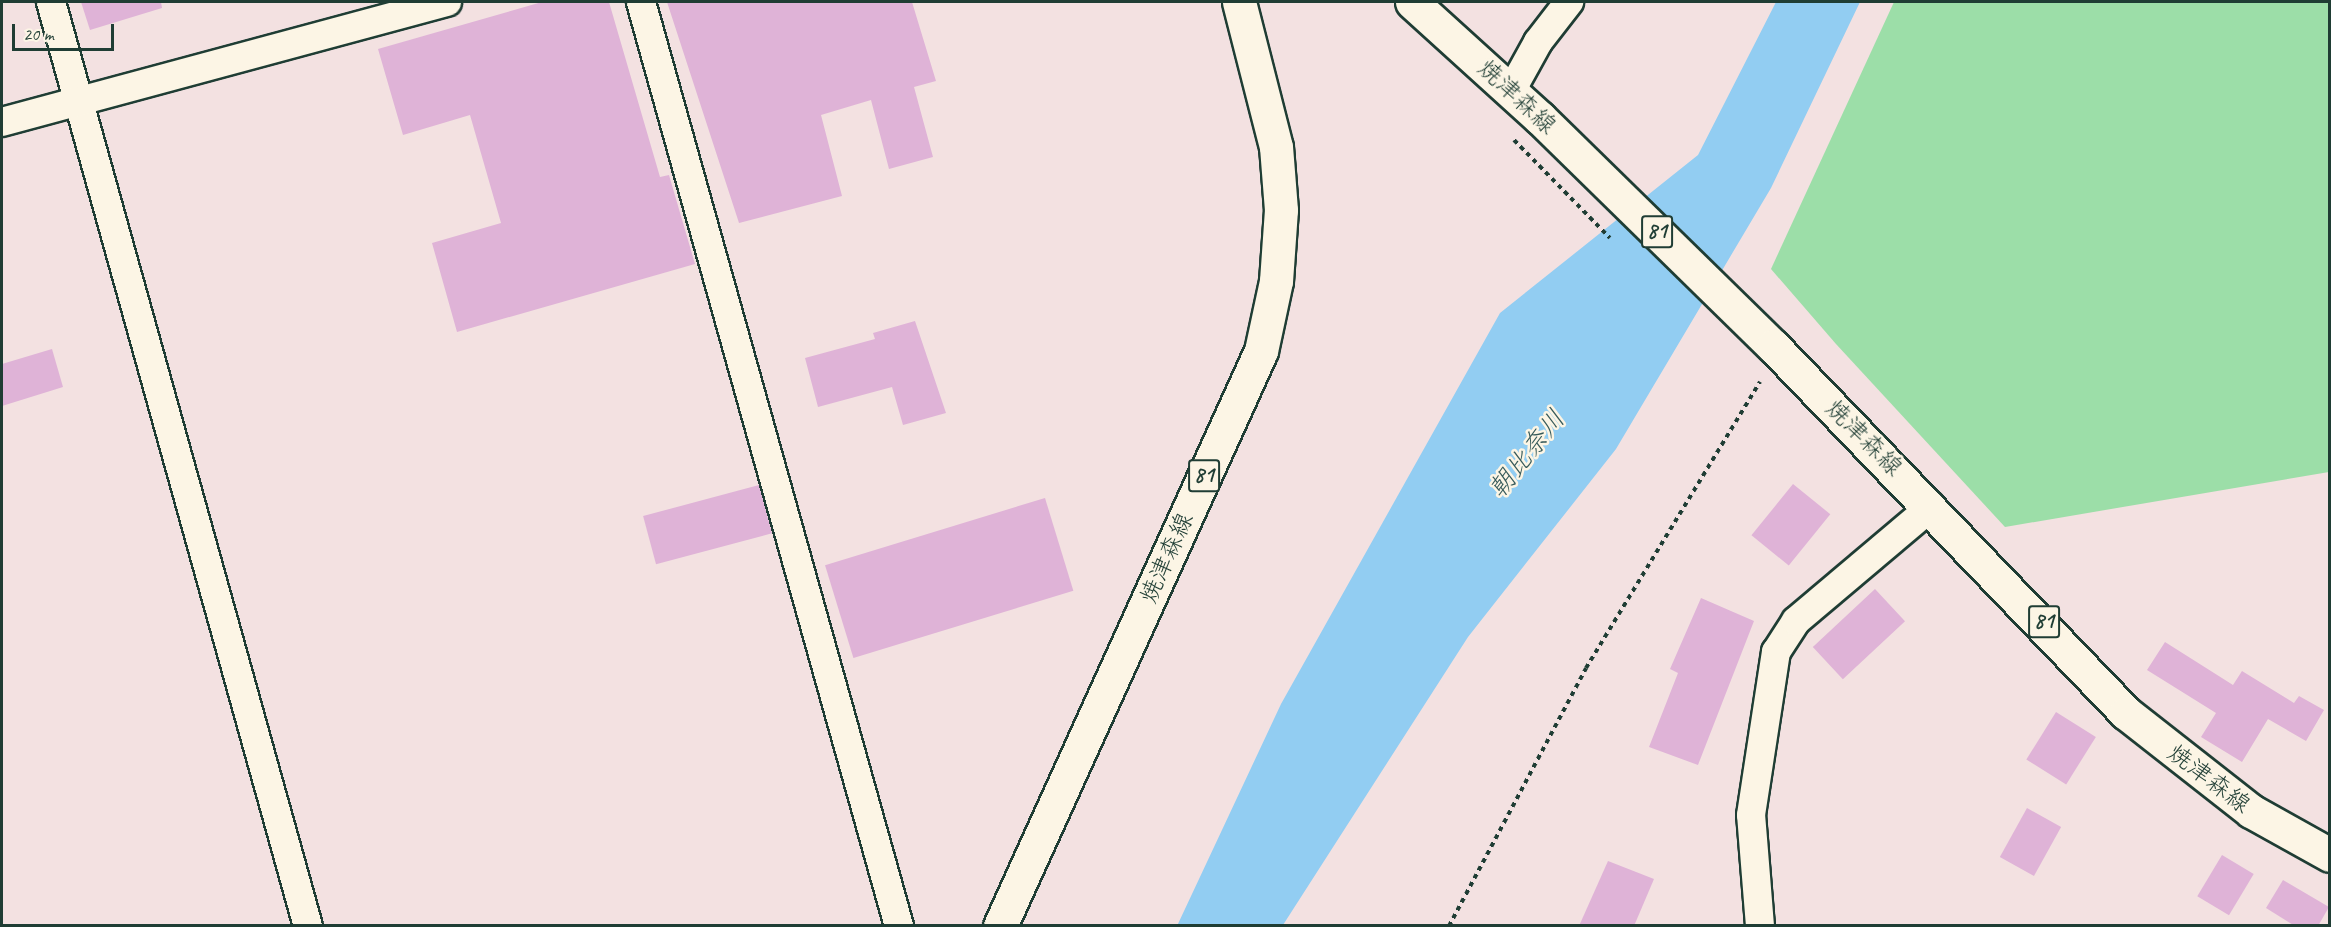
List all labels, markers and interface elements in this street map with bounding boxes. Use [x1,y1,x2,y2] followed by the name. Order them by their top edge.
[15,12,117,50] scale bar
[23,23,54,45] text: 20 m
[1472,54,1562,140] street label: 焼津森線
[1640,213,1674,251] road number: 81
[1820,394,1908,482] street label: 焼津森線
[1482,404,1572,504] water label: 朝比奈川
[1188,457,1220,495] road number: 81
[1134,508,1200,608] street label: 焼津森線
[2028,603,2060,641] road number: 81
[2162,739,2256,819] street label: 焼津森線

